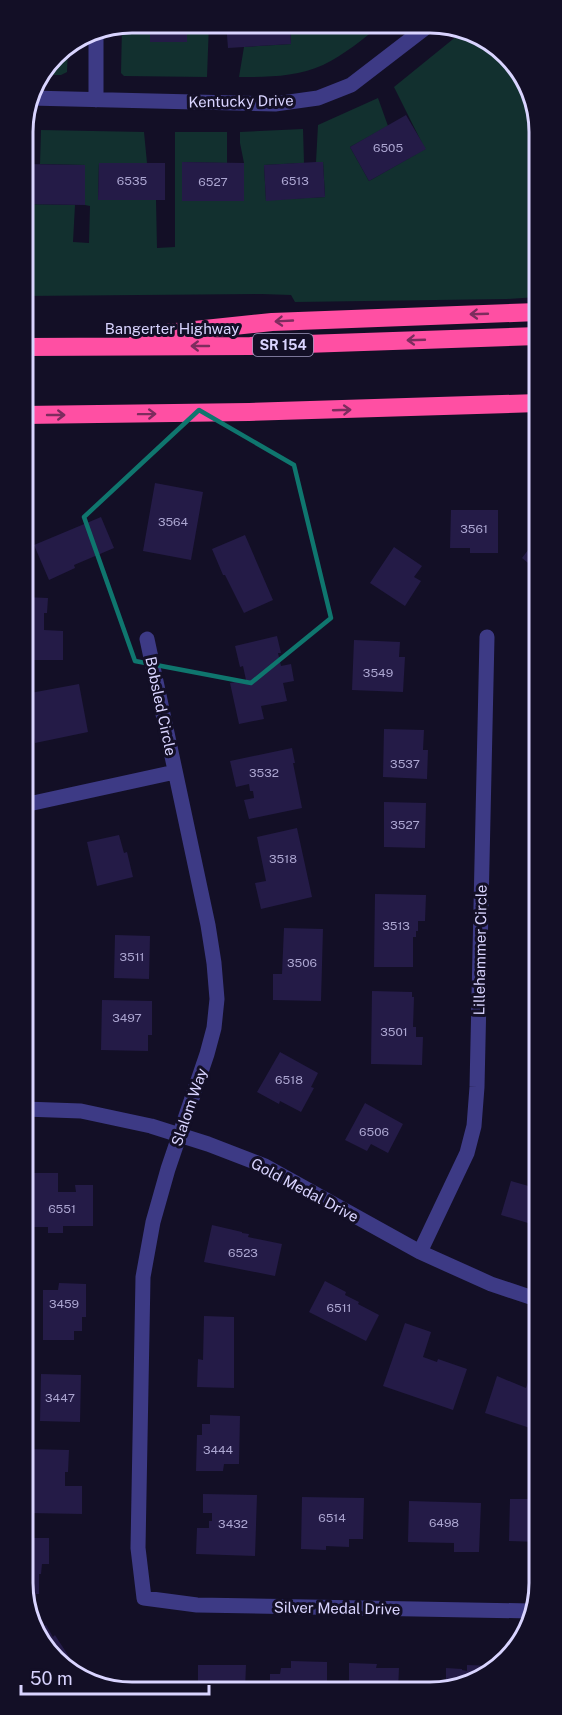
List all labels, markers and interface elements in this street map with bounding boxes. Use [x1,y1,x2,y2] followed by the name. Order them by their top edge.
[188,92,294,110] street label: Kentucky Drive
[373,141,403,155] house number: 6505
[117,174,148,188] house number: 6535
[281,174,309,188] house number: 6513
[198,175,228,189] house number: 6527
[470,308,490,320] one-way arrow
[275,316,295,327] one-way arrow
[105,320,239,337] street label: Bangerter Highway
[253,334,313,356] road number: SR 154
[407,335,427,346] one-way arrow
[191,340,211,352] one-way arrow
[331,404,351,416] one-way arrow
[136,408,156,420] one-way arrow
[45,409,65,421] one-way arrow
[158,515,189,529] house number: 3564
[460,522,488,536] house number: 3561
[142,655,180,757] street label: Bobsled Circle
[363,666,393,680] house number: 3549
[390,757,420,771] house number: 3537
[249,766,279,780] house number: 3532
[390,818,420,832] house number: 3527
[269,852,297,866] house number: 3518
[470,884,490,1016] street label: Lillehammer Circle
[382,919,410,933] house number: 3513
[119,950,145,964] house number: 3511
[287,956,317,970] house number: 3506
[112,1011,142,1025] house number: 3497
[380,1025,408,1039] house number: 3501
[168,1066,210,1148] street label: Slalom Way
[275,1073,303,1087] house number: 6518
[359,1125,389,1139] house number: 6506
[248,1155,362,1225] street label: Gold Medal Drive
[48,1202,76,1216] house number: 6551
[228,1246,258,1260] house number: 6523
[49,1297,79,1311] house number: 3459
[327,1301,351,1315] house number: 6511
[45,1391,75,1405] house number: 3447
[203,1443,234,1457] house number: 3444
[318,1511,346,1525] house number: 6514
[429,1516,459,1530] house number: 6498
[218,1517,248,1531] house number: 3432
[274,1598,400,1618] street label: Silver Medal Drive
[21,1658,208,1696] scale bar
[30,1668,73,1689] text: 50 m

